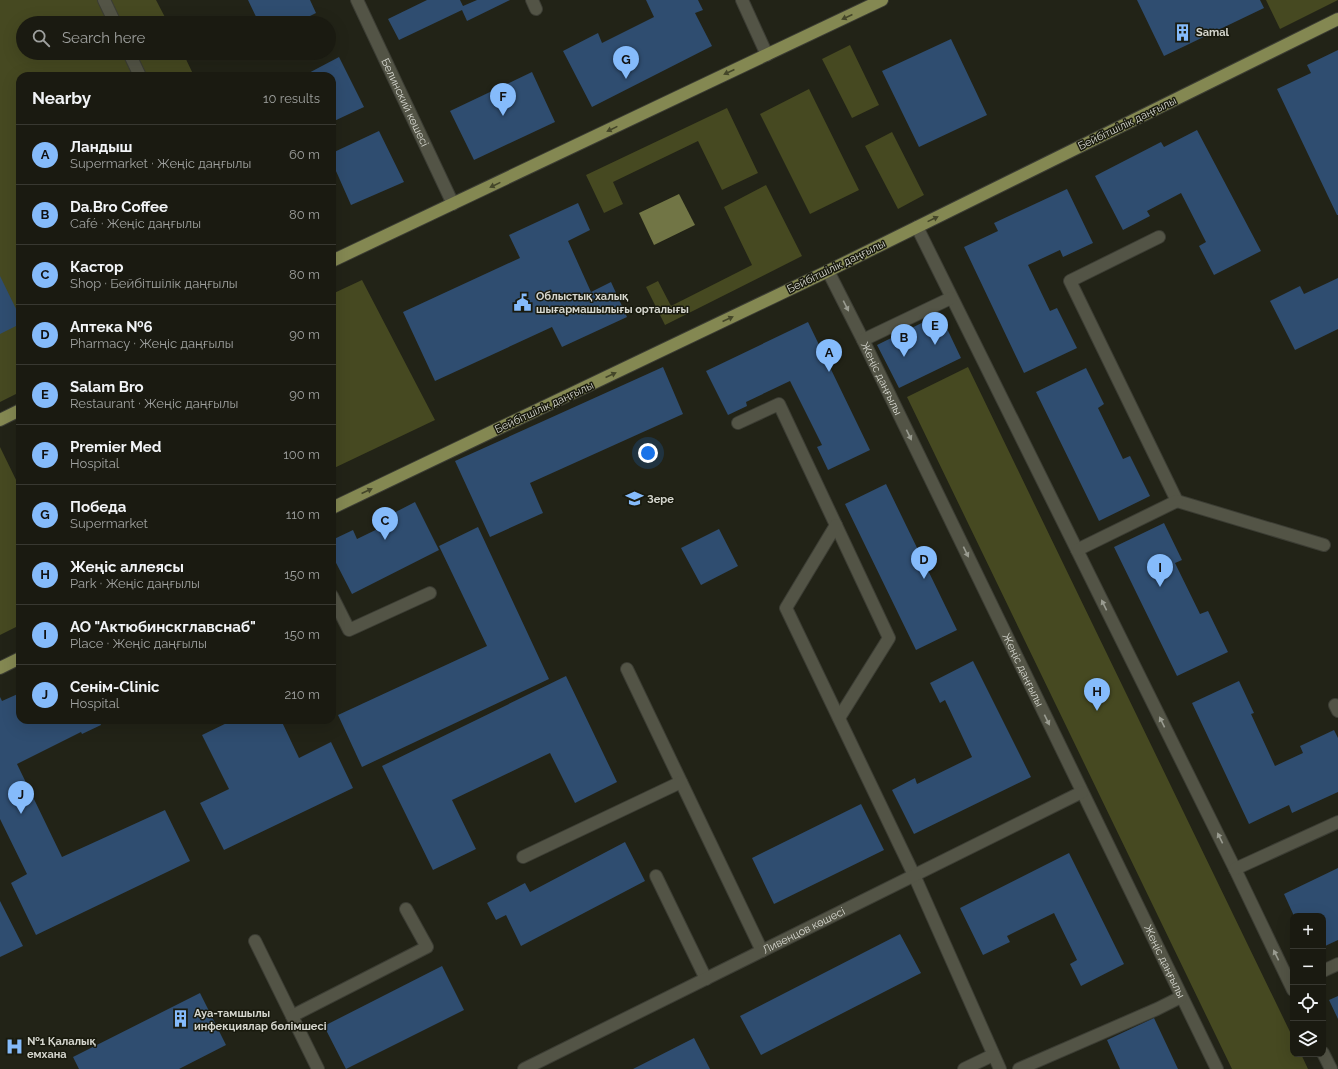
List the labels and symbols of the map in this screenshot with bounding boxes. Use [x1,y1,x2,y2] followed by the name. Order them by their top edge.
[841,14,853,20] one-way arrow
[1173,22,1193,42] building icon: Samal
[1196,26,1230,39] place label: Samal
[613,46,639,79] pin: G
[378,56,431,149] street label: Белинский көшесі
[724,69,735,75] one-way arrow
[490,83,516,116] pin: F
[1076,94,1178,153] street label: Бейбітшілік даңғылы
[606,126,618,132] one-way arrow
[489,182,501,188] one-way arrow
[927,215,939,222] one-way arrow
[785,237,887,296] street label: Бейбітшілік даңғылы
[536,290,689,316] place label: Облыстық халық шығармашылығы орталығы
[513,292,533,312] public building icon: Облыстық халық шығармашылығы орталығы
[843,300,849,312] one-way arrow
[922,312,948,345] pin: E
[723,316,734,322] one-way arrow
[891,324,917,357] pin: B
[816,339,842,372] pin: A
[858,340,904,417] street label: Жеңіс даңғылы
[605,372,617,378] one-way arrow
[493,379,596,436] street label: Бейбітшілік даңғылы
[906,429,912,441] one-way arrow
[638,443,658,463] your location
[362,488,373,494] one-way arrow
[624,489,644,509] school or university icon: Зере
[647,493,674,506] place label: Зере
[372,507,398,540] pin: C
[911,546,937,579] pin: D
[963,547,969,558] one-way arrow
[1147,554,1173,587] pin: I
[1101,600,1107,611] one-way arrow
[999,631,1046,709] street label: Жеңіс даңғылы
[1084,678,1110,711] pin: H
[1044,714,1050,725] one-way arrow
[1159,716,1165,727] one-way arrow
[8,781,34,814] pin: J
[1216,832,1223,844] one-way arrow
[760,905,847,957] street label: Ливенцов көшесі
[1141,923,1188,1000] street label: Жеңіс даңғылы
[1273,950,1279,961] one-way arrow
[194,1007,327,1033] place label: Ауа-тамшылы инфекциялар бөлімшесі
[171,1009,191,1029] building icon: Ауа-тамшылы инфекциялар бөлімшесі
[27,1035,96,1061] place label: №1 Қалалық емхана
[4,1037,24,1057] hospital icon: №1 Қалалық емхана

